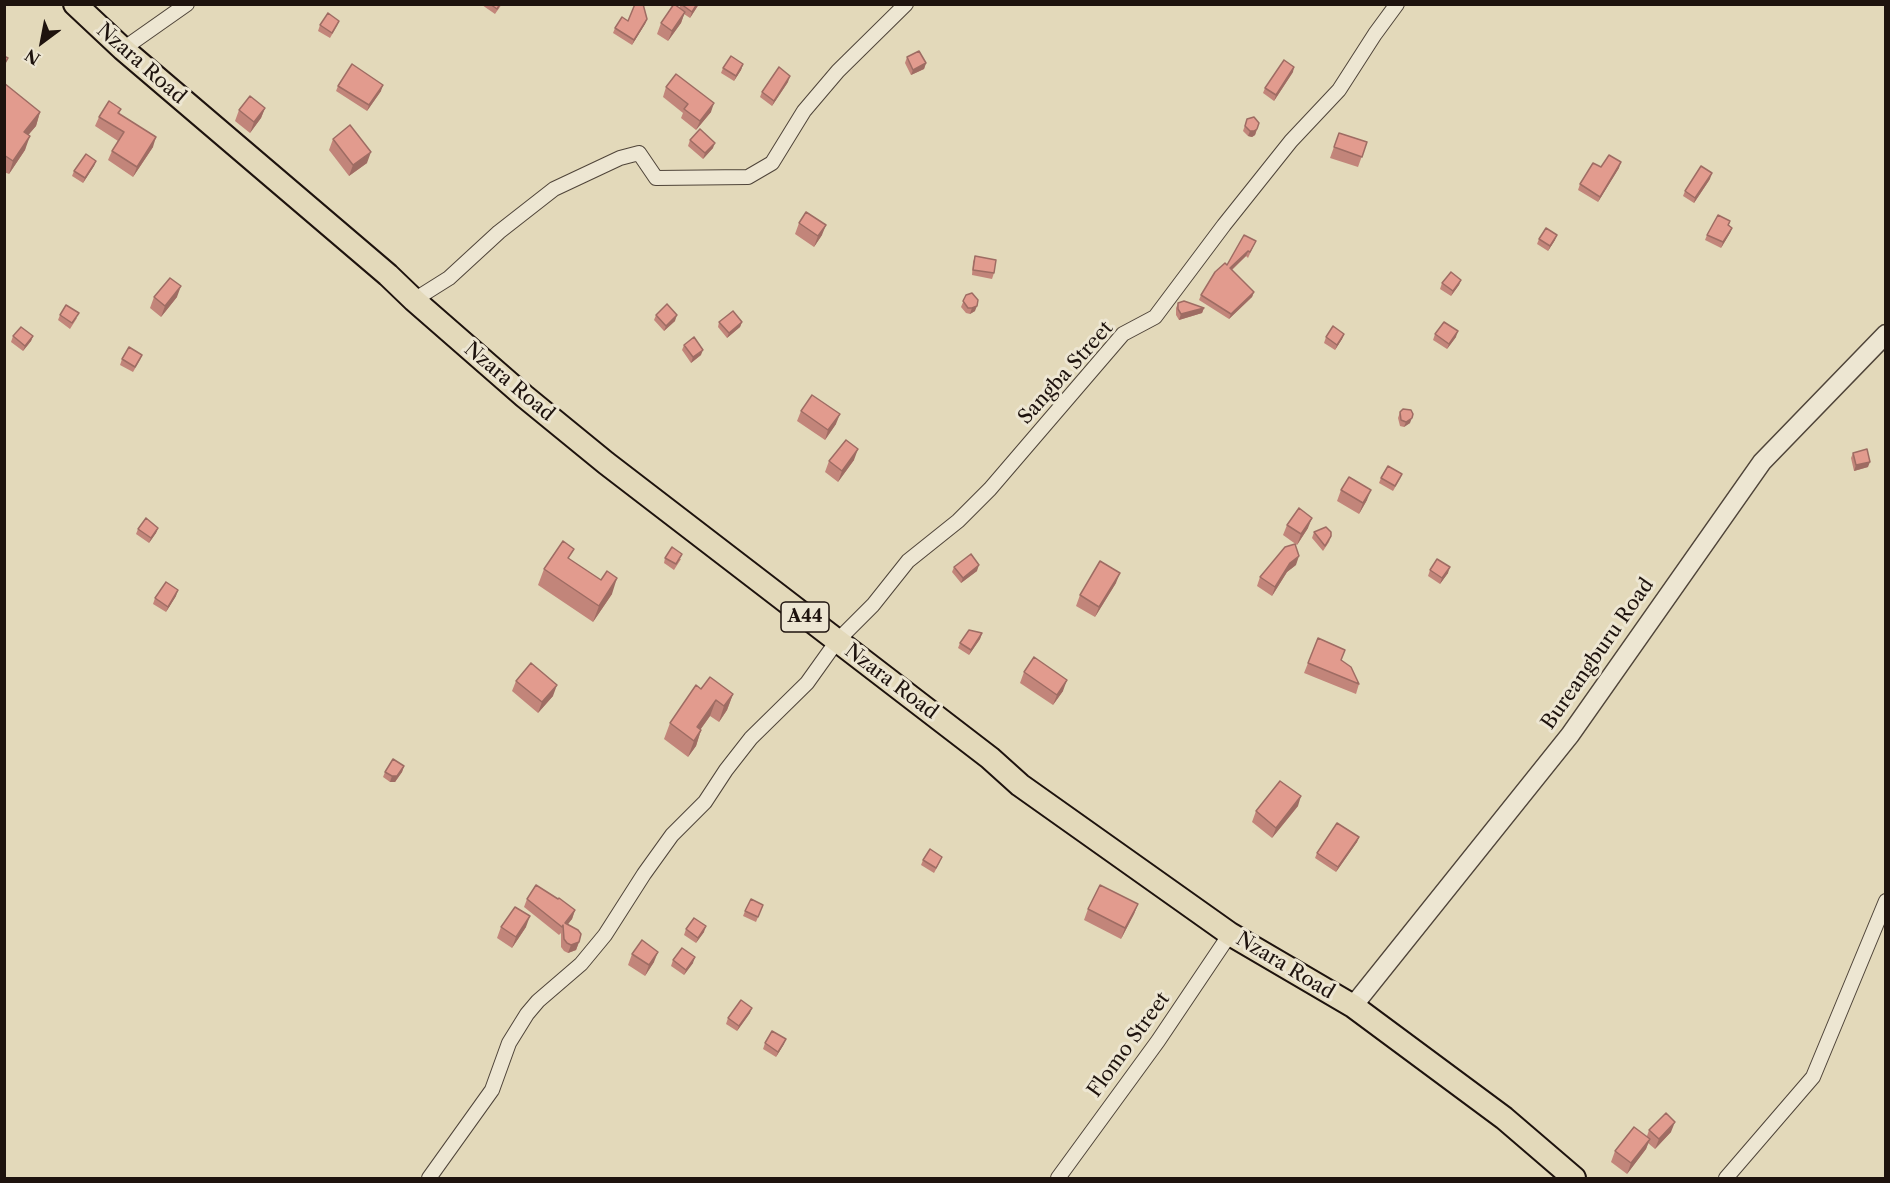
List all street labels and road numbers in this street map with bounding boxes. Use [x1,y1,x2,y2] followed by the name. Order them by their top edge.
[91,19,191,109] street label: Nzara Road
[1014,317,1118,429] street label: Sangba Street
[459,337,559,427] street label: Nzara Road
[1537,574,1659,734] street label: Bureangburu Road
[781,602,829,632] road number: A44
[840,639,942,725] street label: Nzara Road
[1231,927,1339,1005] street label: Nzara Road
[1083,988,1175,1102] street label: Flomo Street

